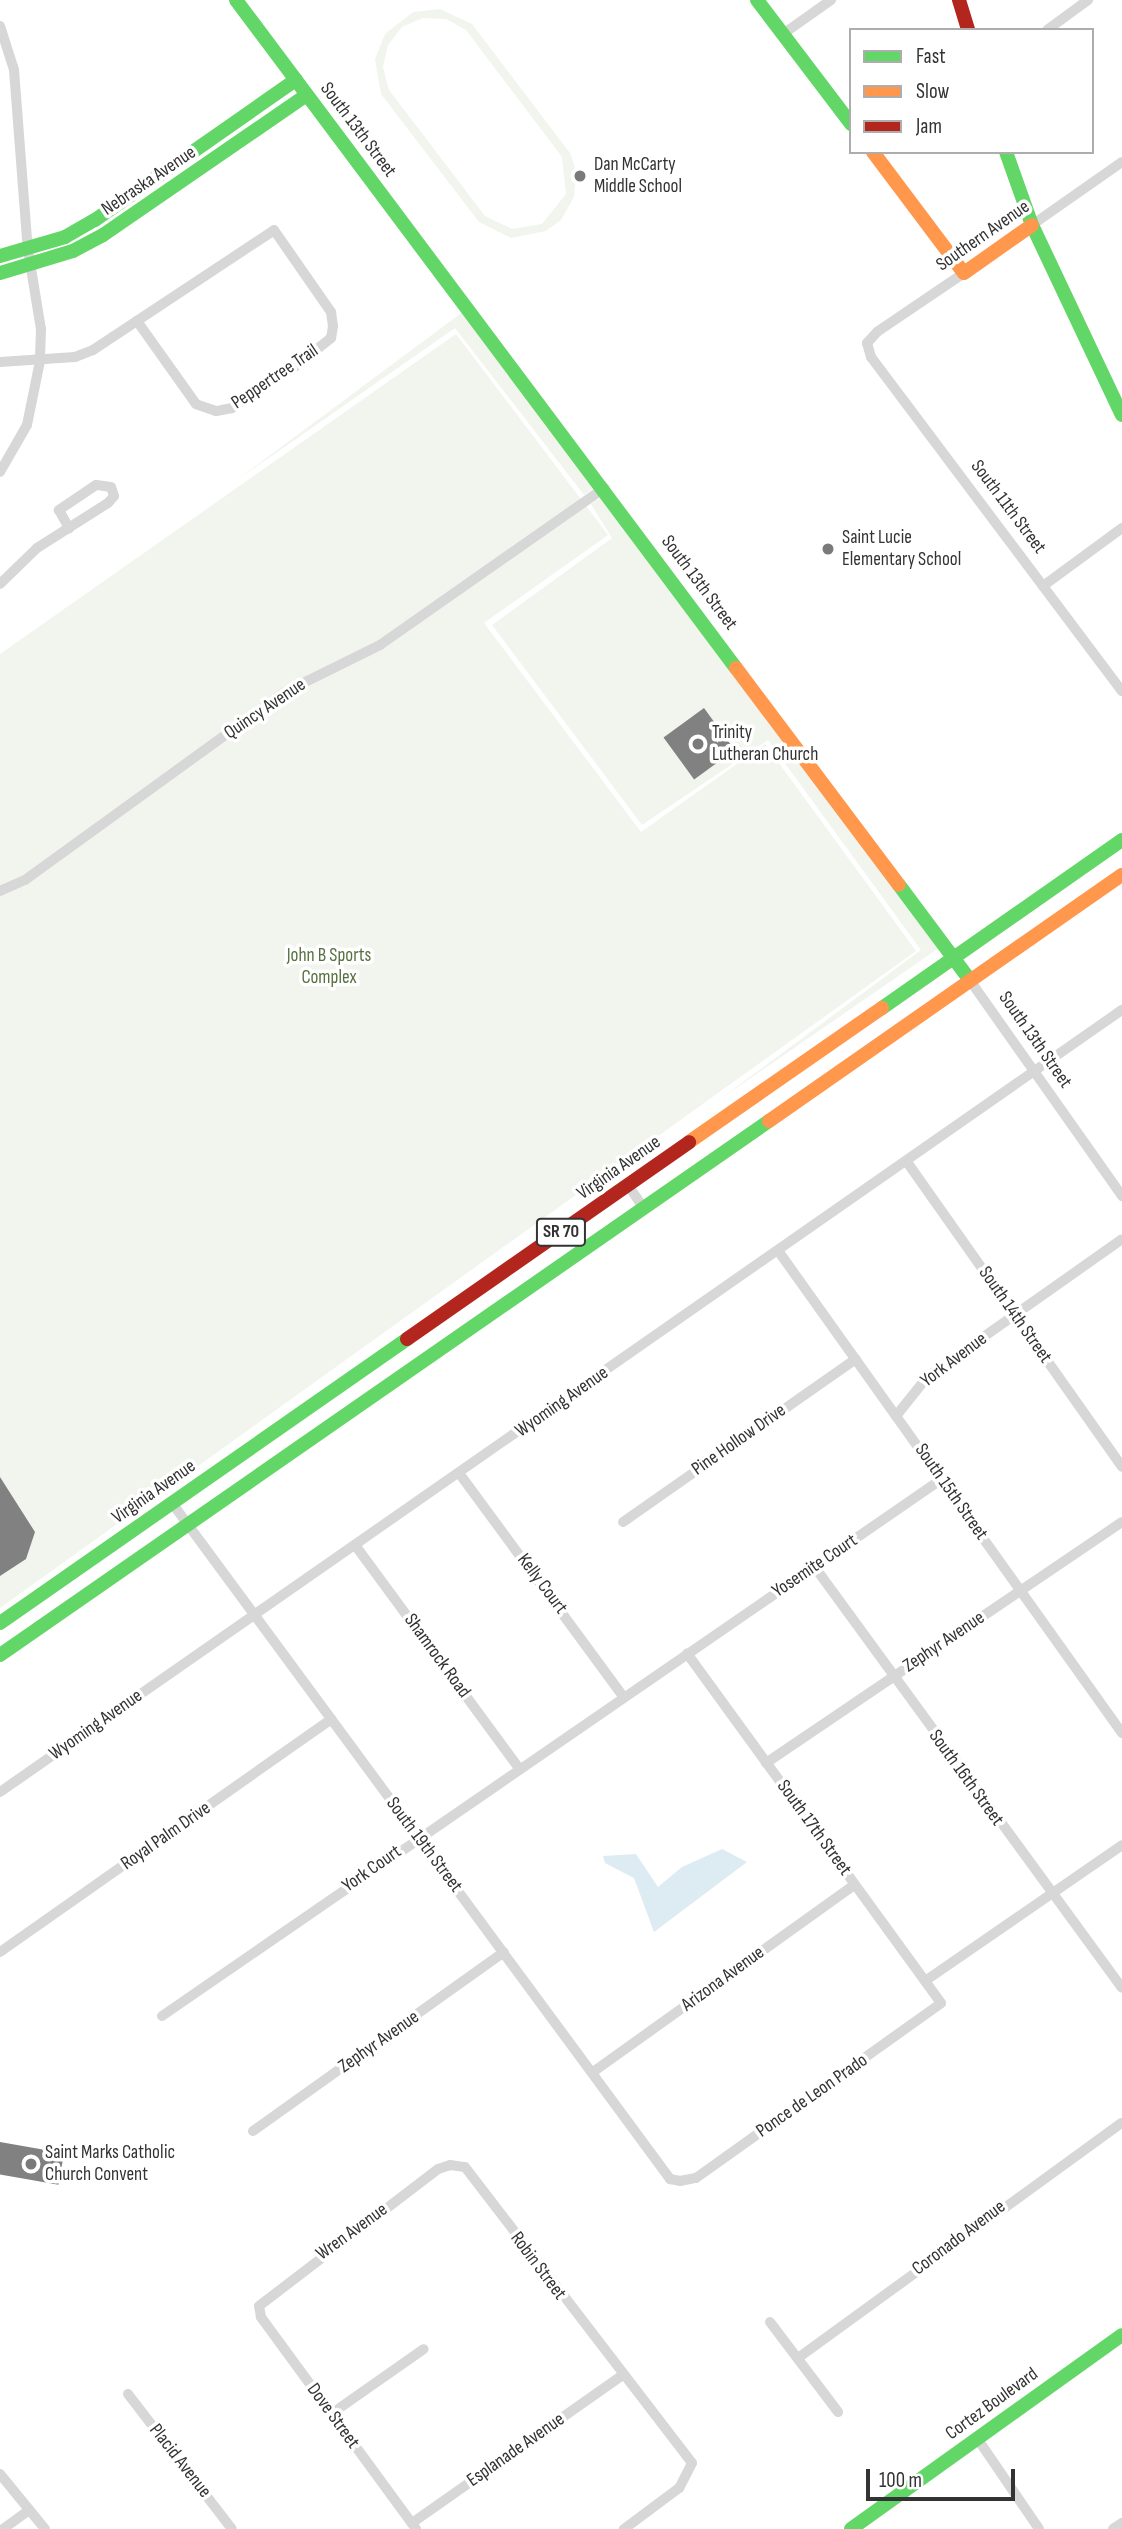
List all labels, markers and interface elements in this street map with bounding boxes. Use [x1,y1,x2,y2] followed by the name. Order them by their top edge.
[849,28,1094,154] legend
[916,44,946,69] text: Fast
[315,78,401,182] street label: South 13th Street
[916,79,949,104] text: Slow
[916,114,942,139] text: Jam
[98,141,200,221] street label: Nebraska Avenue
[594,154,682,198] place label: Dan McCarty Middle School
[572,168,588,184] marker: Dan McCarty Middle School
[932,196,1034,276] street label: Southern Avenue
[227,340,323,414] street label: Peppertree Trail
[965,456,1051,558] street label: South 11th Street
[842,527,961,571] place label: Saint Lucie Elementary School
[656,531,742,635] street label: South 13th Street
[820,541,836,557] marker: Saint Lucie Elementary School
[220,673,310,745] street label: Quincy Avenue
[712,722,818,766] place label: Trinity Lutheran Church
[690,736,706,752] marker: Trinity Lutheran Church
[287,945,371,989] park label: John B Sports Complex
[993,987,1077,1093] street label: South 13th Street
[573,1131,665,1205] street label: Virginia Avenue
[535,1218,587,1246] road number: SR 70
[973,1262,1057,1368] street label: South 14th Street
[916,1328,992,1392] street label: York Avenue
[511,1362,613,1442] street label: Wyoming Avenue
[688,1399,790,1481] street label: Pine Hollow Drive
[909,1440,993,1544] street label: South 15th Street
[108,1455,200,1529] street label: Virginia Avenue
[768,1529,862,1603] street label: Yosemite Court
[512,1549,572,1619] street label: Kelly Court
[899,1606,989,1678] street label: Zephyr Avenue
[399,1610,475,1702] street label: Shamrock Road
[45,1685,147,1765] street label: Wyoming Avenue
[924,1726,1008,1830] street label: South 16th Street
[772,1776,856,1880] street label: South 17th Street
[381,1793,467,1897] street label: South 19th Street
[117,1797,215,1875] street label: Royal Palm Drive
[338,1840,406,1898] street label: York Court
[677,1941,769,2017] street label: Arizona Avenue
[334,2006,424,2078] street label: Zephyr Avenue
[752,2049,872,2143] street label: Ponce de Leon Prado
[45,2142,175,2186] place label: Saint Marks Catholic Church Convent
[23,2156,39,2172] marker: Saint Marks Catholic Church Convent
[908,2196,1010,2280] street label: Coronado Avenue
[312,2199,392,2265] street label: Wren Avenue
[505,2228,571,2304] street label: Robin Street
[941,2363,1043,2445] street label: Cortez Boulevard
[302,2379,364,2453] street label: Dove Street
[463,2408,569,2492] street label: Esplanade Avenue
[144,2420,216,2502] street label: Placid Avenue
[870,2456,1019,2500] scale bar
[879,2468,922,2493] text: 100 m

